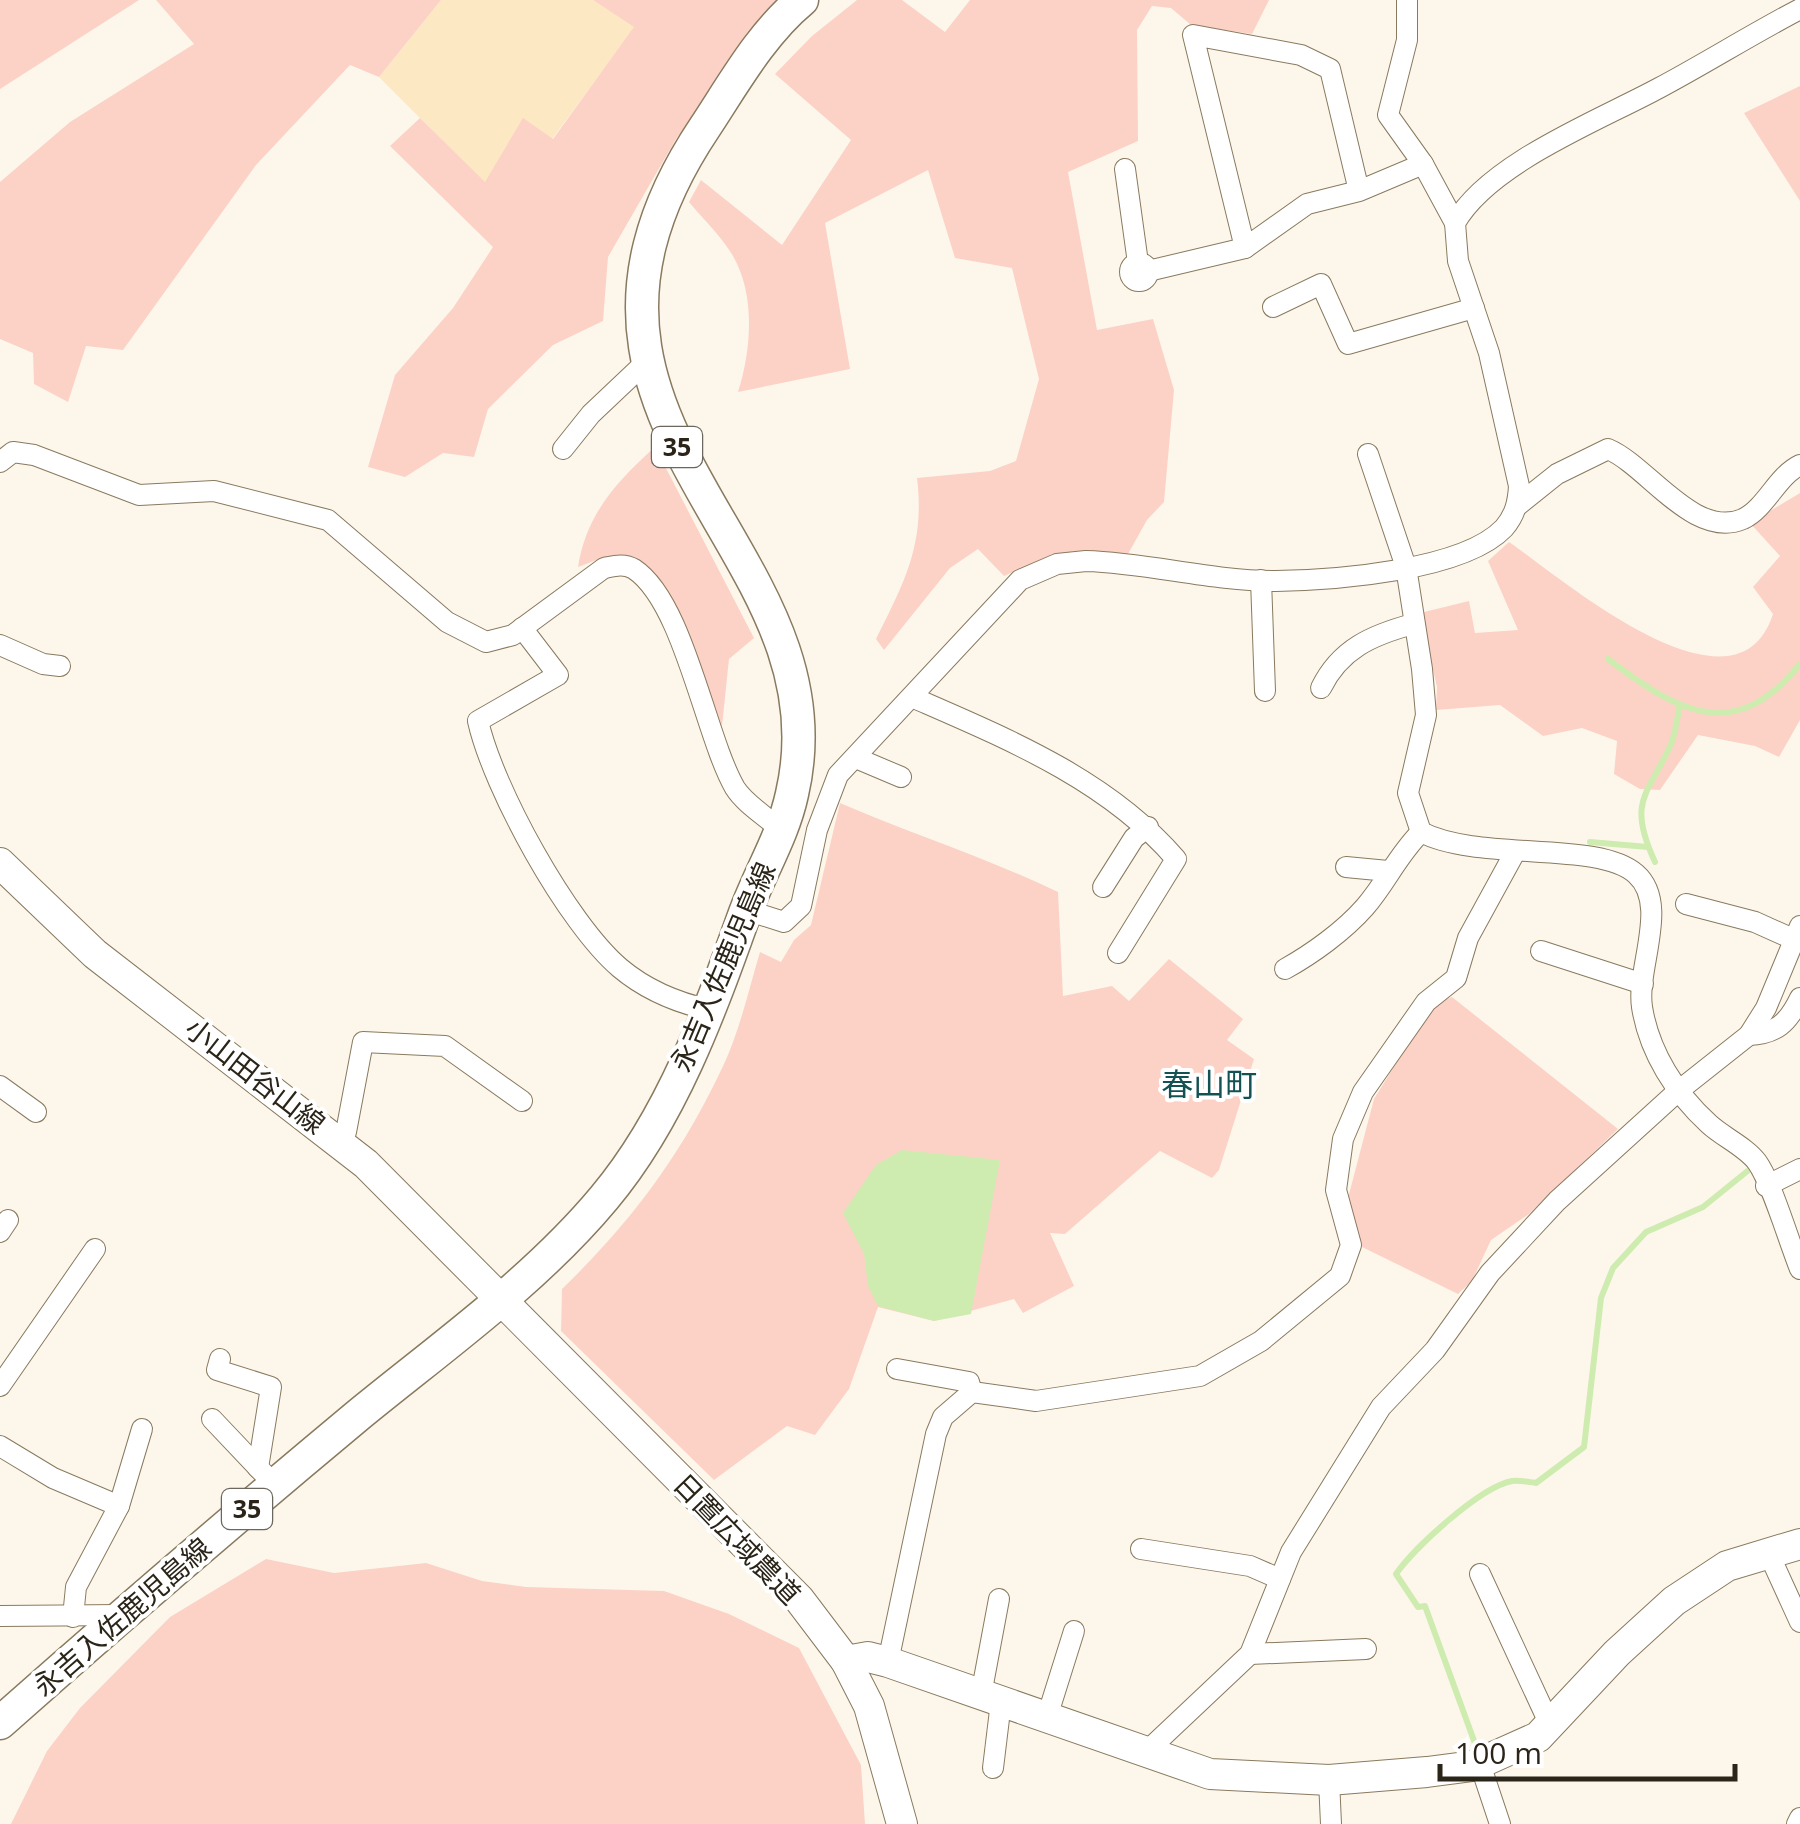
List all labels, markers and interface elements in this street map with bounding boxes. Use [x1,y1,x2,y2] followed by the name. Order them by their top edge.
[652,427,702,467] road number: 35
[661,856,783,1077] street label: 永吉入佐鹿児島線
[178,1009,334,1142] street label: 小山田谷山線
[1161,1062,1257,1105] district label: 春山町
[666,1465,810,1612] street label: 日置広域農道
[222,1489,272,1529] road number: 35
[24,1528,218,1704] street label: 永吉入佐鹿児島線
[1440,1719,1735,1781] scale bar
[1455,1732,1542,1773] text: 100 m

